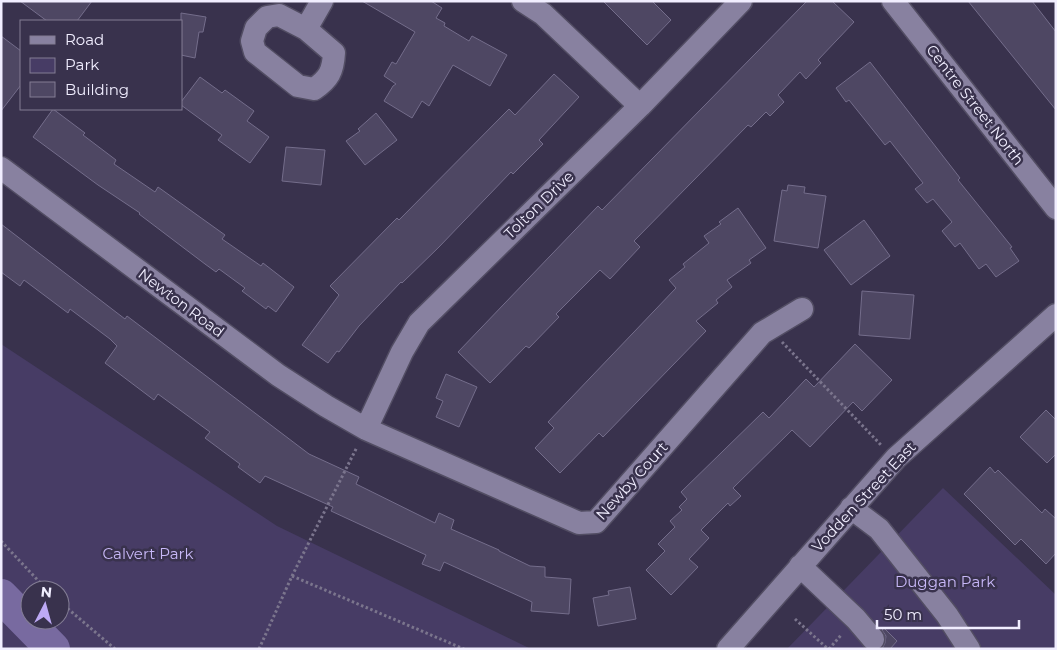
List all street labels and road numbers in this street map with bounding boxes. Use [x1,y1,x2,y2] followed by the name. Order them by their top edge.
[922,41,1028,169] street label: Centre Street North
[500,167,578,243] street label: Tolton Drive
[134,264,228,341] street label: Newton Road
[592,438,672,524] street label: Newby Court
[808,438,920,556] street label: Vodden Street East

